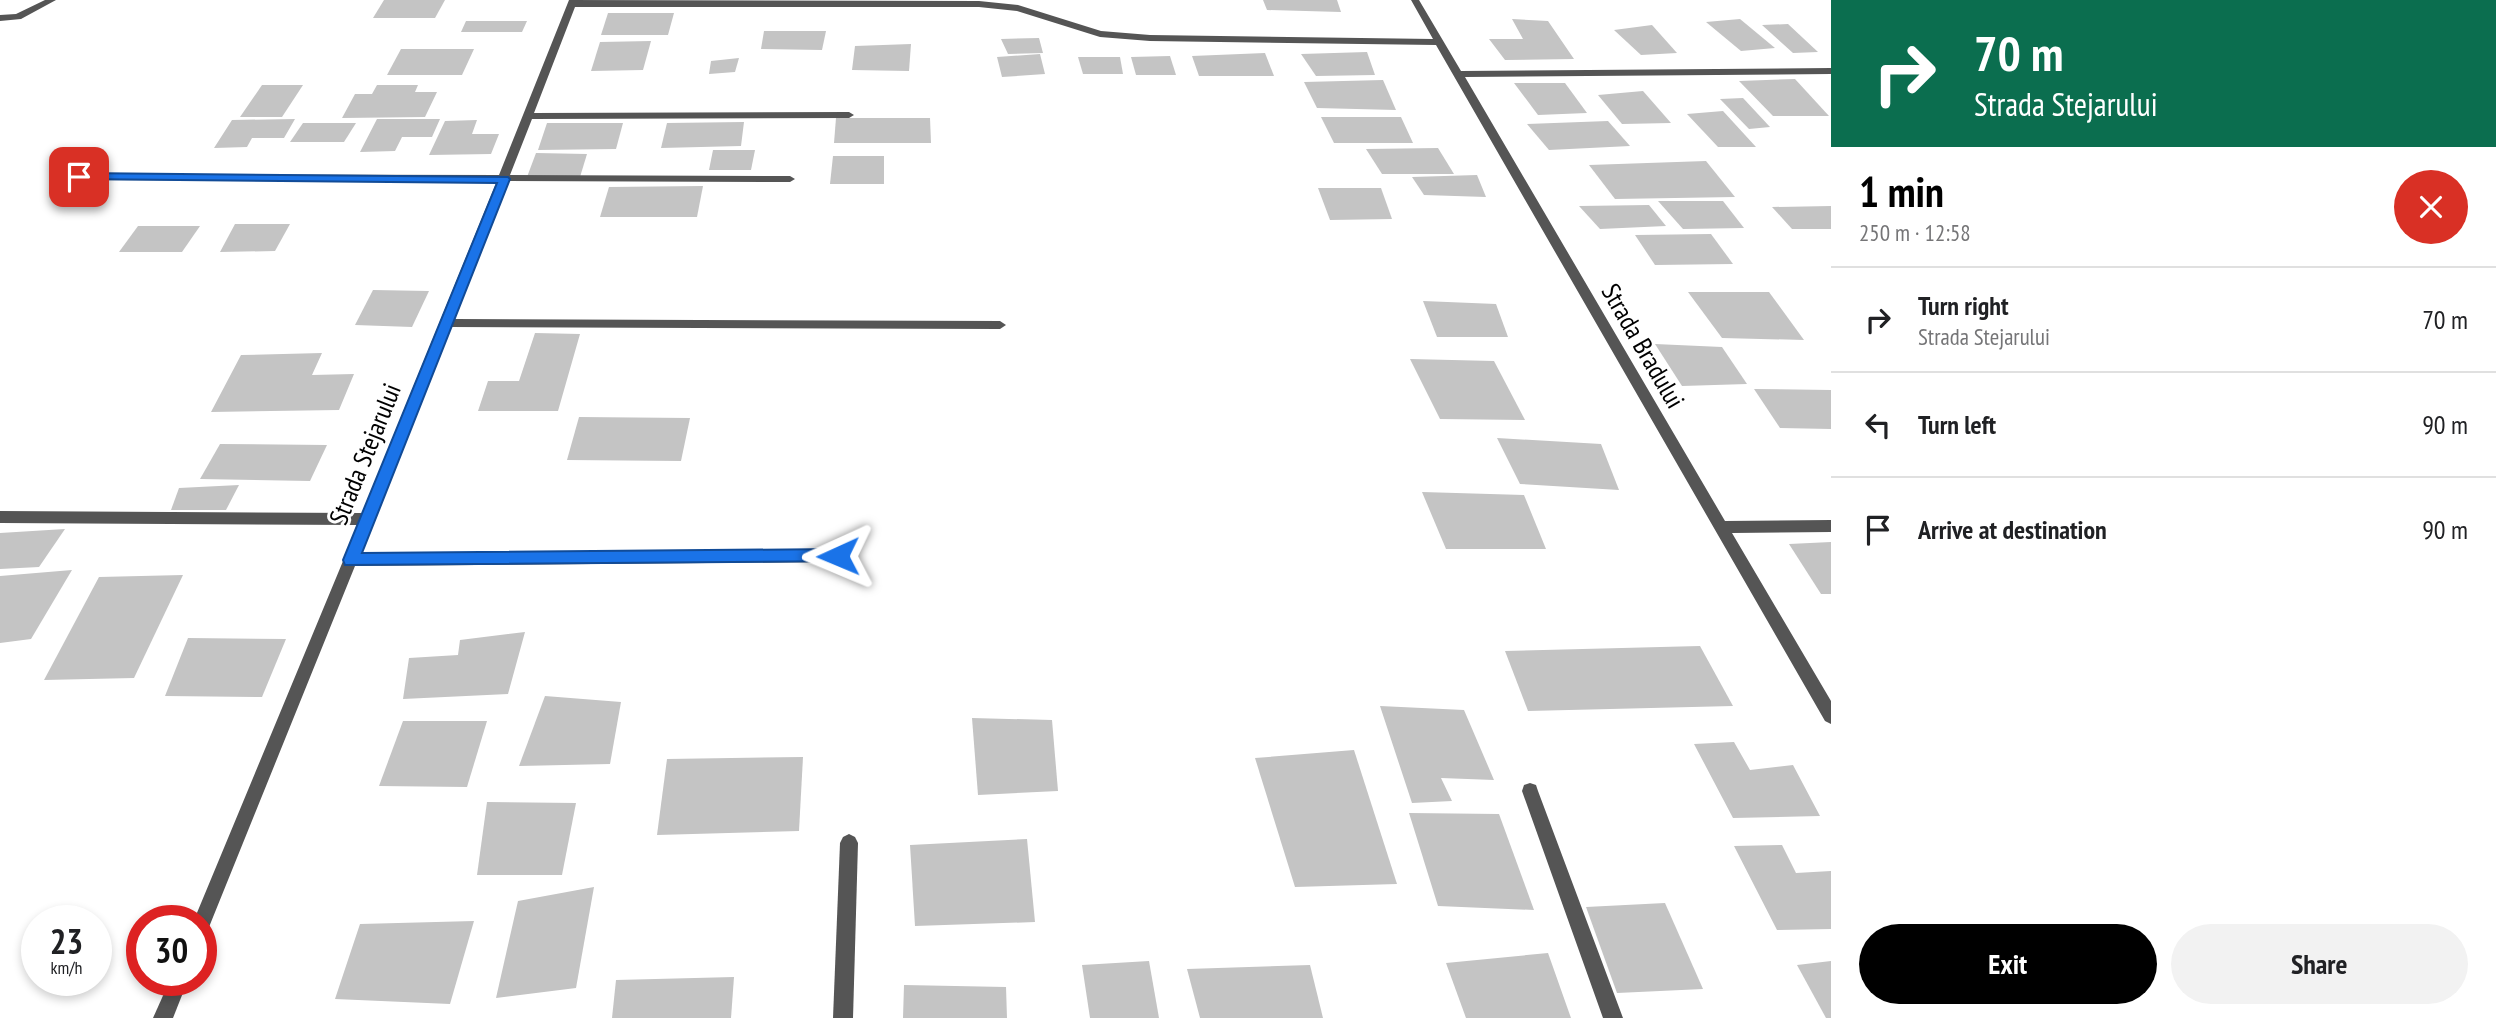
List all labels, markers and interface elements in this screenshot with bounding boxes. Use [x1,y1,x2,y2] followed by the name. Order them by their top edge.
[1974,21,2063,85] text: 70 m
[1859,28,1950,119] icon: right
[1974,83,2158,125] text: Strada Stejarului
[49,147,109,207] pin
[60,158,98,196] icon: arrive
[1859,164,1944,219] text: 1 min
[2394,170,2468,244] button: close
[1859,218,1971,247] text: 250 m · 12:58
[1595,278,1692,414] street label: Strada Bradului
[1918,289,2009,322] text: Turn right
[1859,301,1897,339] icon: right
[2422,303,2468,336] text: 70 m
[1918,322,2050,351] text: Strada Stejarului
[321,378,408,529] street label: Strada Stejarului
[1859,406,1897,444] icon: left
[1918,408,1996,441] text: Turn left
[2422,408,2468,441] text: 90 m
[1859,511,1897,549] icon: arrive
[1918,513,2107,546] text: Arrive at destination
[2422,513,2468,546] text: 90 m
[801,519,875,593] position arrow
[126,905,217,996] speed limit sign: 30
[50,918,83,964] text: 23
[1859,924,2157,1004] button: Exit
[2171,924,2468,1004] button: Share
[51,956,82,979] text: km/h

